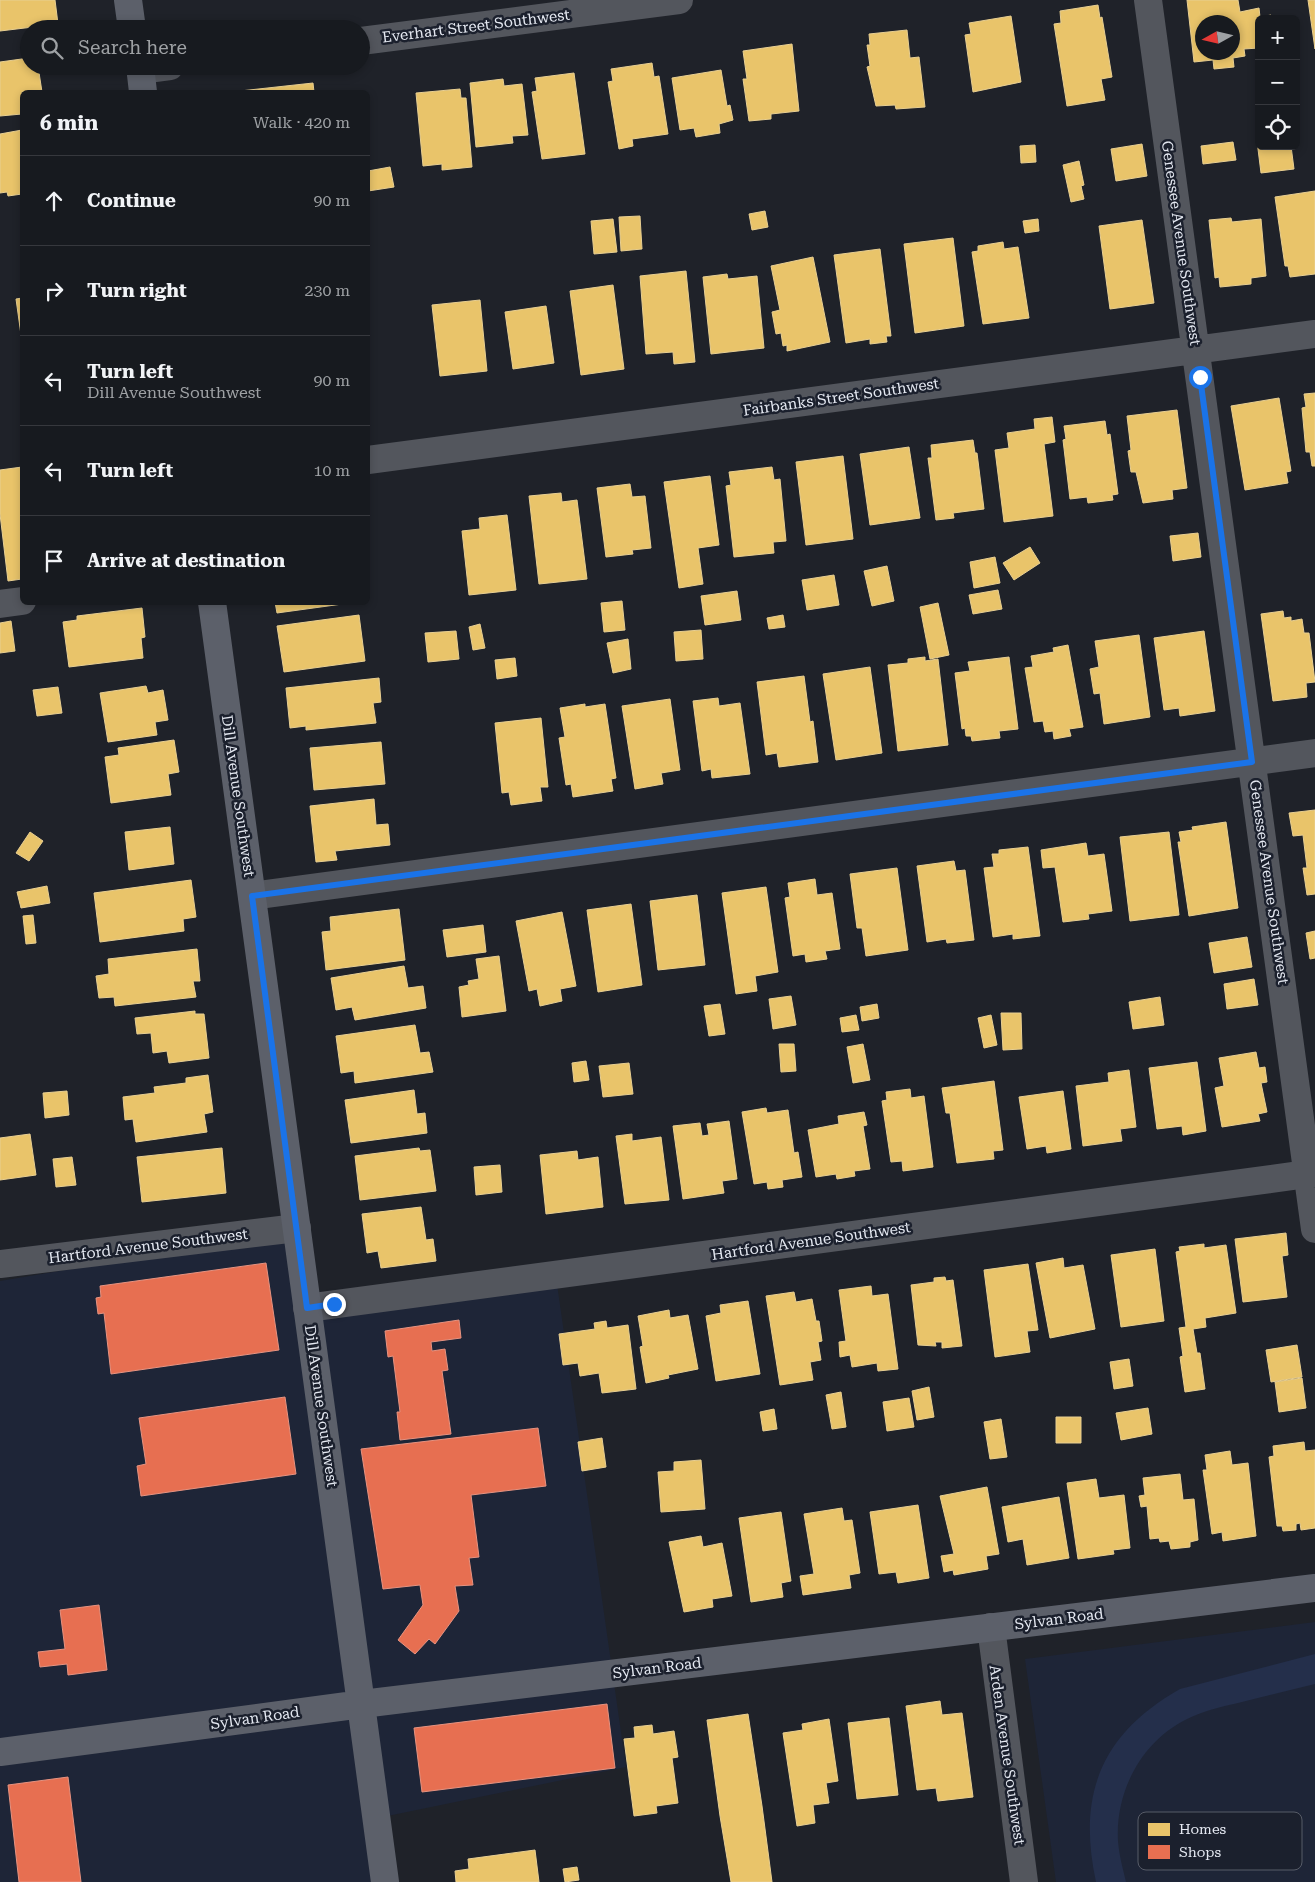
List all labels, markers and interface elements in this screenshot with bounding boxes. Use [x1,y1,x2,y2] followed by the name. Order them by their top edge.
[381,6,571,46] street label: Everhart Street Southwest
[1195,15,1240,60] north arrow
[1255,15,1300,150] map controls
[1255,15,1300,60] button: +
[20,20,370,75] search box
[38,34,66,62] icon: search
[78,36,187,59] text: Search here
[1255,60,1300,105] button: −
[1255,105,1300,150] button: locate
[40,111,98,135] text: 6 min
[253,113,350,132] text: Walk · 420 m
[1158,140,1204,347] street label: Genessee Avenue Southwest
[40,187,68,215] icon: ahead
[87,189,176,212] text: Continue
[313,191,350,210] text: 90 m
[40,277,68,305] icon: right
[87,279,187,302] text: Turn right
[304,281,350,300] text: 230 m
[87,360,173,383] text: Turn left
[1189,366,1212,389] route start
[40,367,68,395] icon: left
[313,371,350,390] text: 90 m
[742,374,941,420] street label: Fairbanks Street Southwest
[87,383,261,402] text: Dill Avenue Southwest
[40,457,68,485] icon: left
[87,459,173,482] text: Turn left
[313,461,350,480] text: 10 m
[40,547,68,575] icon: arrive
[87,549,285,572] text: Arrive at destination
[218,714,258,879] street label: Dill Avenue Southwest
[1246,779,1292,986] street label: Genessee Avenue Southwest
[710,1218,912,1264] street label: Hartford Avenue Southwest
[47,1225,249,1267] street label: Hartford Avenue Southwest
[323,1293,346,1316] route end
[301,1324,341,1489] street label: Dill Avenue Southwest
[1013,1605,1105,1633] street label: Sylvan Road
[611,1654,703,1682] street label: Sylvan Road
[985,1664,1029,1847] street label: Arden Avenue Southwest
[209,1703,301,1733] street label: Sylvan Road
[1138,1812,1302,1870] legend
[1179,1821,1227,1837] text: Homes
[1179,1844,1222,1860] text: Shops

